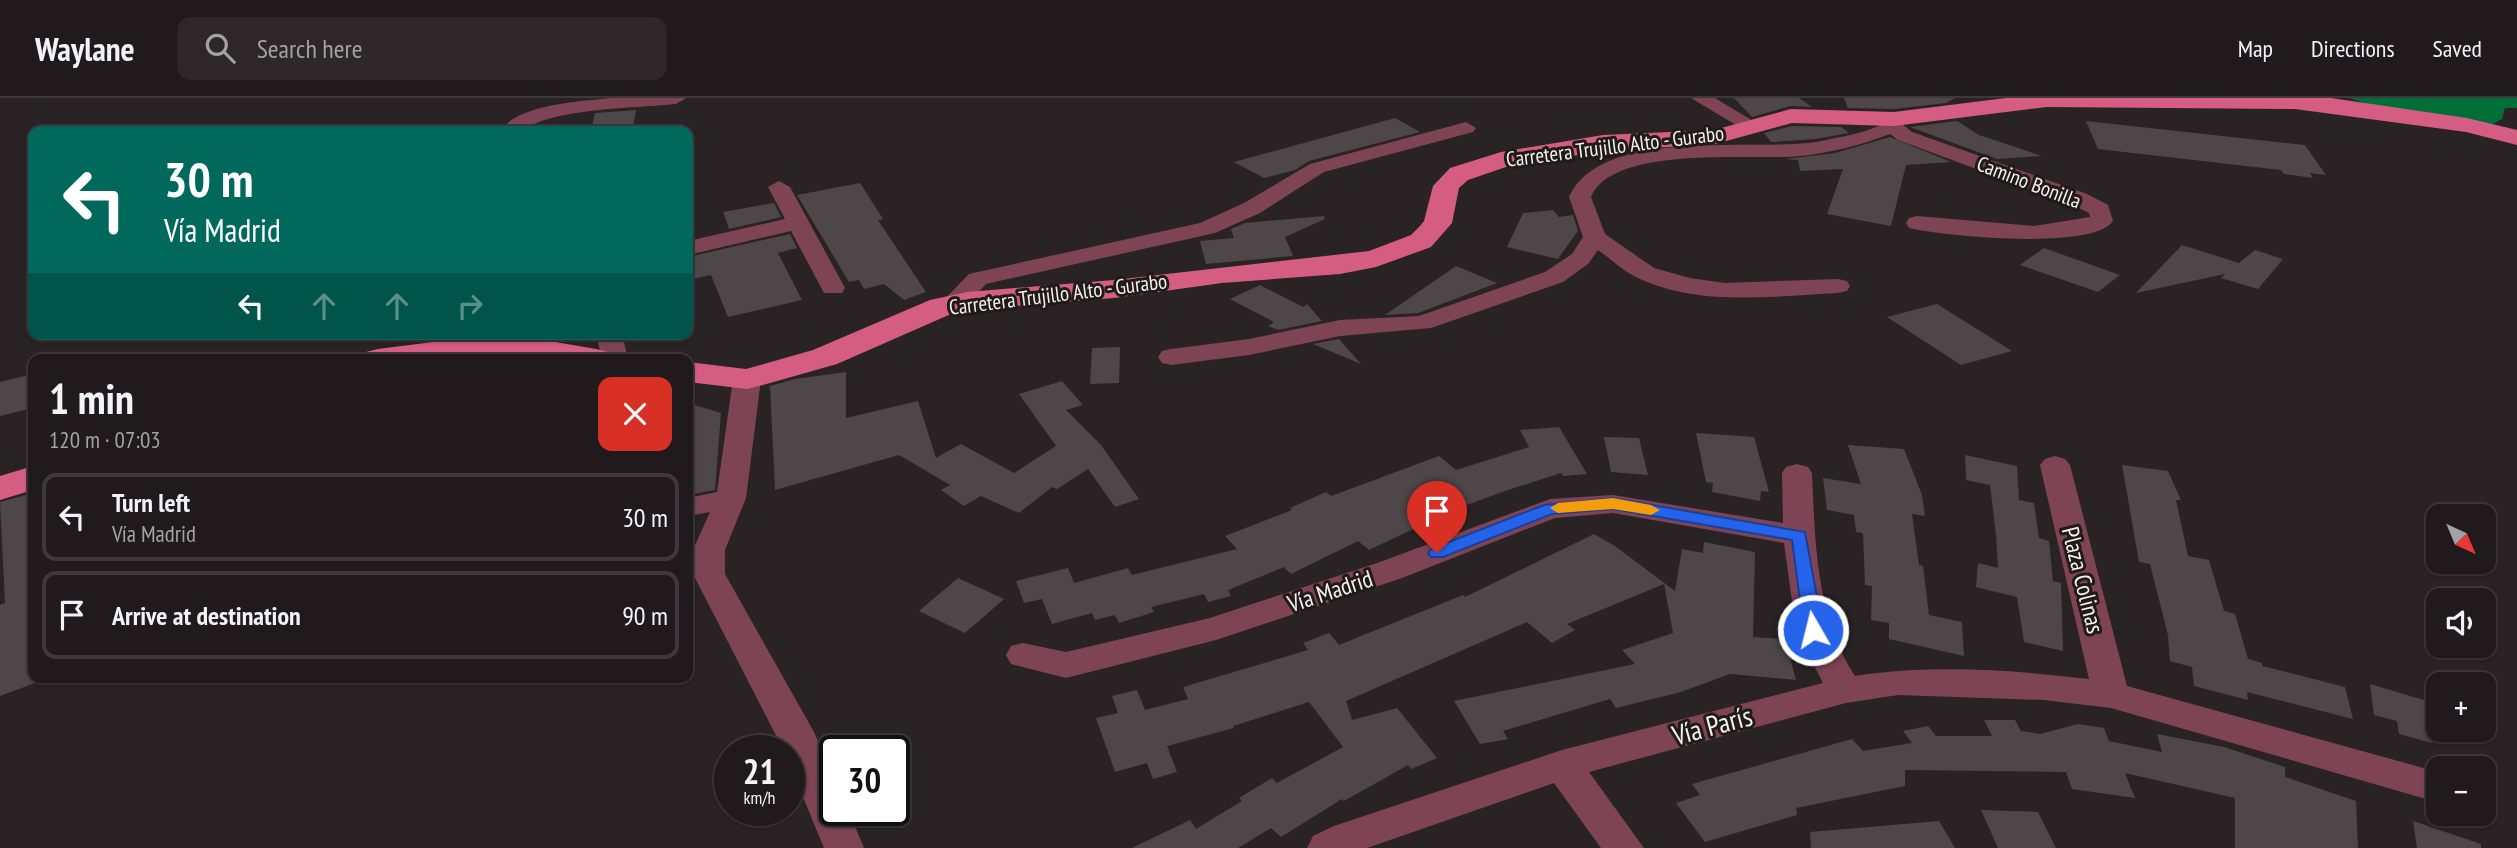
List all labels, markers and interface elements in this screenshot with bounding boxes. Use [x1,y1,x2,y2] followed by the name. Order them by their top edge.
[177,17,667,80] search box
[35,27,135,70] text: Waylane
[201,29,239,67] icon: search
[257,32,362,65] text: Search here
[2238,33,2273,64] text: Map
[2311,33,2395,64] text: Directions
[2433,33,2482,64] text: Saved
[1505,119,1725,173] street label: Carretera Trujillo Alto - Gurabo
[164,147,253,211] text: 30 m
[1973,150,2085,214] street label: Camino Bonilla
[49,154,140,245] icon: left
[164,209,281,251] text: Vía Madrid
[948,267,1168,321] street label: Carretera Trujillo Alto - Gurabo
[232,287,270,325] icon: left
[305,287,343,325] icon: ahead
[378,287,416,325] icon: ahead
[451,287,489,325] icon: right
[49,371,134,426] text: 1 min
[598,377,672,451] button: close
[49,425,161,454] text: 120 m · 07:03
[1407,481,1467,553] pin
[112,486,190,519] text: Turn left
[1418,492,1456,530] icon: arrive
[53,498,91,536] icon: left
[622,501,668,534] text: 30 m
[2426,504,2496,574] north arrow
[2426,504,2496,826] map controls
[112,519,196,548] text: Vía Madrid
[2055,523,2111,637] street label: Plaza Colinas
[1283,563,1376,620] street label: Vía Madrid
[2426,588,2496,658] button: sound
[1776,593,1850,667] position arrow
[53,596,91,634] icon: arrive
[112,599,301,632] text: Arrive at destination
[622,599,668,632] text: 90 m
[2426,672,2496,742] button: +
[1667,697,1756,754] street label: Vía París
[819,735,910,826] speed limit sign: 30
[743,748,776,794] text: 21
[2426,756,2496,826] button: −
[744,786,775,809] text: km/h

